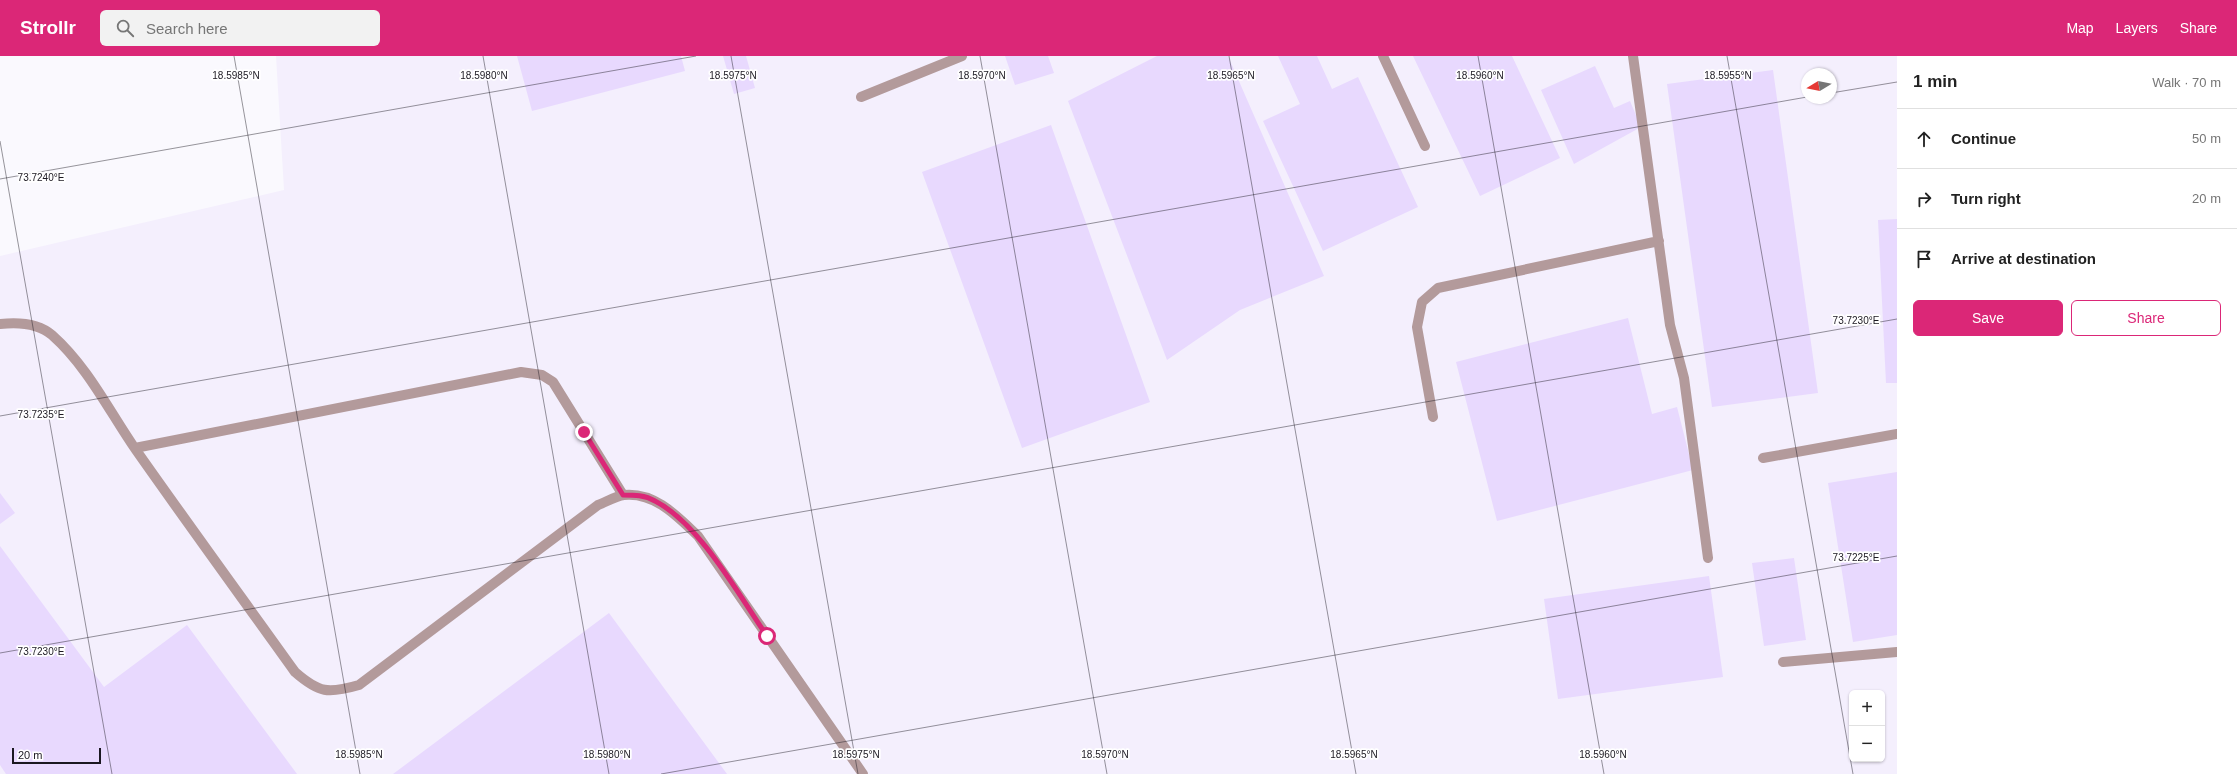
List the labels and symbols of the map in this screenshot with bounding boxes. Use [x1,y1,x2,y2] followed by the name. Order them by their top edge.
[1801,68,1837,104] north arrow
[212,70,260,81] text: 18.5985°N
[460,70,508,81] text: 18.5980°N
[709,70,757,81] text: 18.5975°N
[958,70,1006,81] text: 18.5970°N
[1207,70,1255,81] text: 18.5965°N
[1456,70,1504,81] text: 18.5960°N
[1704,70,1752,81] text: 18.5955°N
[18,172,65,183] text: 73.7240°E
[1833,315,1880,326] text: 73.7230°E
[18,409,65,420] text: 73.7235°E
[575,423,593,441] route end
[1833,552,1880,563] text: 73.7225°E
[758,627,776,645] route start
[18,646,65,657] text: 73.7230°E
[12,746,101,765] scale bar
[335,749,383,760] text: 18.5985°N
[583,749,631,760] text: 18.5980°N
[832,749,880,760] text: 18.5975°N
[1081,749,1129,760] text: 18.5970°N
[1330,749,1378,760] text: 18.5965°N
[1579,749,1627,760] text: 18.5960°N

